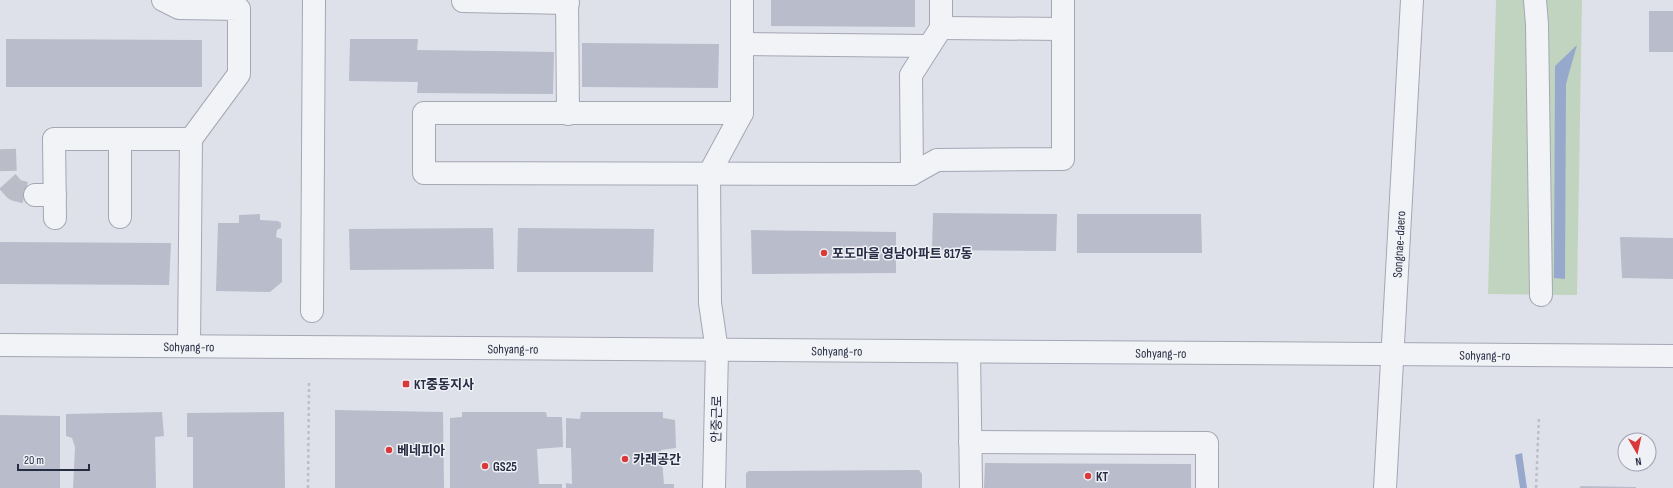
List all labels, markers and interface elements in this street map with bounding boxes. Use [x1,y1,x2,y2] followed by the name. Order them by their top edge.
[1390,211,1409,278] street label: Songnae-daero
[832,246,973,262] place label: 포도마을 영남아파트 817동
[819,248,829,258] marker: 포도마을 영남아파트 817동
[163,339,215,355] street label: Sohyang-ro
[487,341,539,358] street label: Sohyang-ro
[811,343,863,360] street label: Sohyang-ro
[1135,345,1187,362] street label: Sohyang-ro
[1459,348,1511,364] street label: Sohyang-ro
[414,377,474,393] place label: KT중동지사
[401,379,411,389] marker: KT중동지사
[709,395,725,443] street label: 안중근로
[1617,432,1657,472] north arrow
[397,443,445,459] place label: 베네피아
[384,445,394,455] marker: 베네피아
[18,446,89,472] scale bar
[633,452,681,468] place label: 카레공간
[24,453,44,468] text: 20 m
[620,454,630,464] marker: 카레공간
[1634,455,1642,468] text: N
[493,459,517,475] place label: GS25
[480,461,490,471] marker: GS25
[1096,469,1108,485] place label: KT
[1083,471,1093,481] marker: KT

